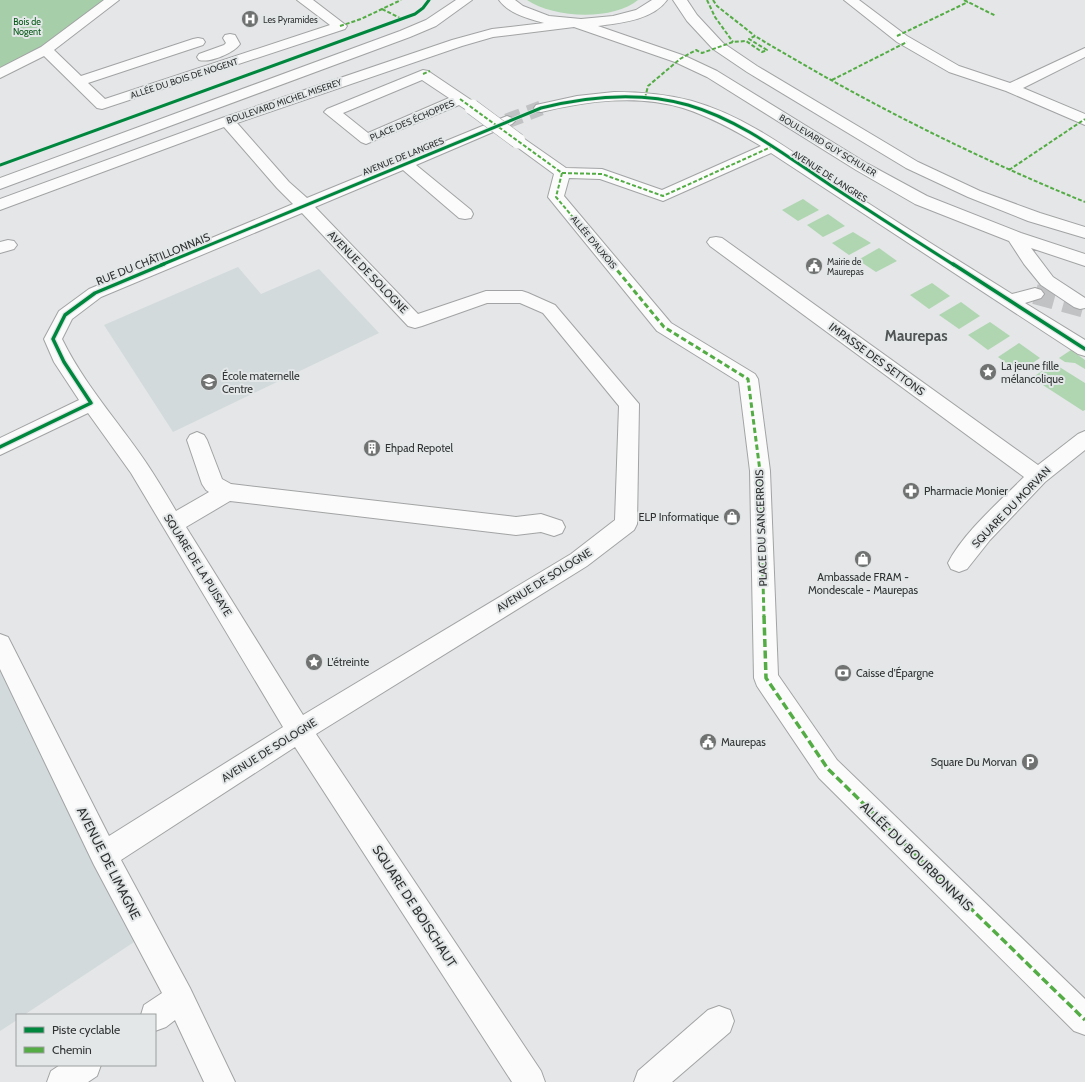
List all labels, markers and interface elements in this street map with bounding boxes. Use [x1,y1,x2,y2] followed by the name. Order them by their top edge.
[240,9,260,29] hospital icon: Les Pyramides
[263,14,318,25] place label: Les Pyramides
[13,16,41,37] park label: Bois de Nogent
[128,54,239,101] street label: ALLÉE DU BOIS DE NOGENT
[225,76,344,126] street label: BOULEVARD MICHEL MISEREY
[368,96,456,143] street label: PLACE DES ÉCHOPPES
[778,112,879,179] street label: BOULEVARD GUY SCHULER
[361,135,445,177] street label: AVENUE DE LANGRES
[790,148,870,204] street label: AVENUE DE LANGRES
[569,213,620,271] street label: ALLÉE D'AUXOIS
[325,228,411,316] street label: AVENUE DE SOLOGNE
[94,229,213,288] street label: RUE DU CHÂTILLONNAIS
[804,256,824,276] public building icon: Mairie de Maurepas
[827,256,864,277] place label: Mairie de Maurepas
[826,319,928,399] street label: IMPASSE DES SETTONS
[884,327,948,345] district label: Maurepas
[1001,359,1064,386] place label: La jeune fille mélancolique
[978,362,998,382] place icon: La jeune fille mélancolique
[222,369,300,396] place label: École maternelle Centre
[199,372,219,392] school or university icon: École maternelle Centre
[362,438,382,458] building icon: Ehpad Repotel
[385,441,453,455] place label: Ehpad Repotel
[969,463,1053,551] street label: SQUARE DU MORVAN
[752,469,770,587] street label: PLACE DU SANCERROIS
[901,481,921,501] pharmacy icon: Pharmacie Monier
[924,484,1008,498] place label: Pharmacie Monier
[722,507,742,527] shop icon: ELP Informatique
[638,510,719,524] place label: ELP Informatique
[161,511,235,619] street label: SQUARE DE LA PUISAYE
[494,545,594,615] street label: AVENUE DE SOLOGNE
[853,549,873,569] shop icon: Ambassade FRAM - Mondescale - Maurepas
[808,570,919,597] place label: Ambassade FRAM - Mondescale - Maurepas
[304,652,324,672] place icon: L'étreinte
[327,655,370,669] place label: L'étreinte
[833,663,853,683] bank icon: Caisse d'Épargne
[856,666,934,680] place label: Caisse d'Épargne
[219,715,319,785] street label: AVENUE DE SOLOGNE
[698,732,718,752] public building icon: Maurepas
[721,735,766,749] place label: Maurepas
[1020,752,1040,772] parking icon: Square Du Morvan
[931,755,1017,769] place label: Square Du Morvan
[857,797,978,914] street label: ALLÉE DU BOURBONNAIS
[74,804,144,922] street label: AVENUE DE LIMAGNE
[370,842,461,970] street label: SQUARE DE BOISCHAUT
[16,1014,156,1066] legend
[52,1022,120,1037] text: Piste cyclable
[52,1042,92,1057] text: Chemin

